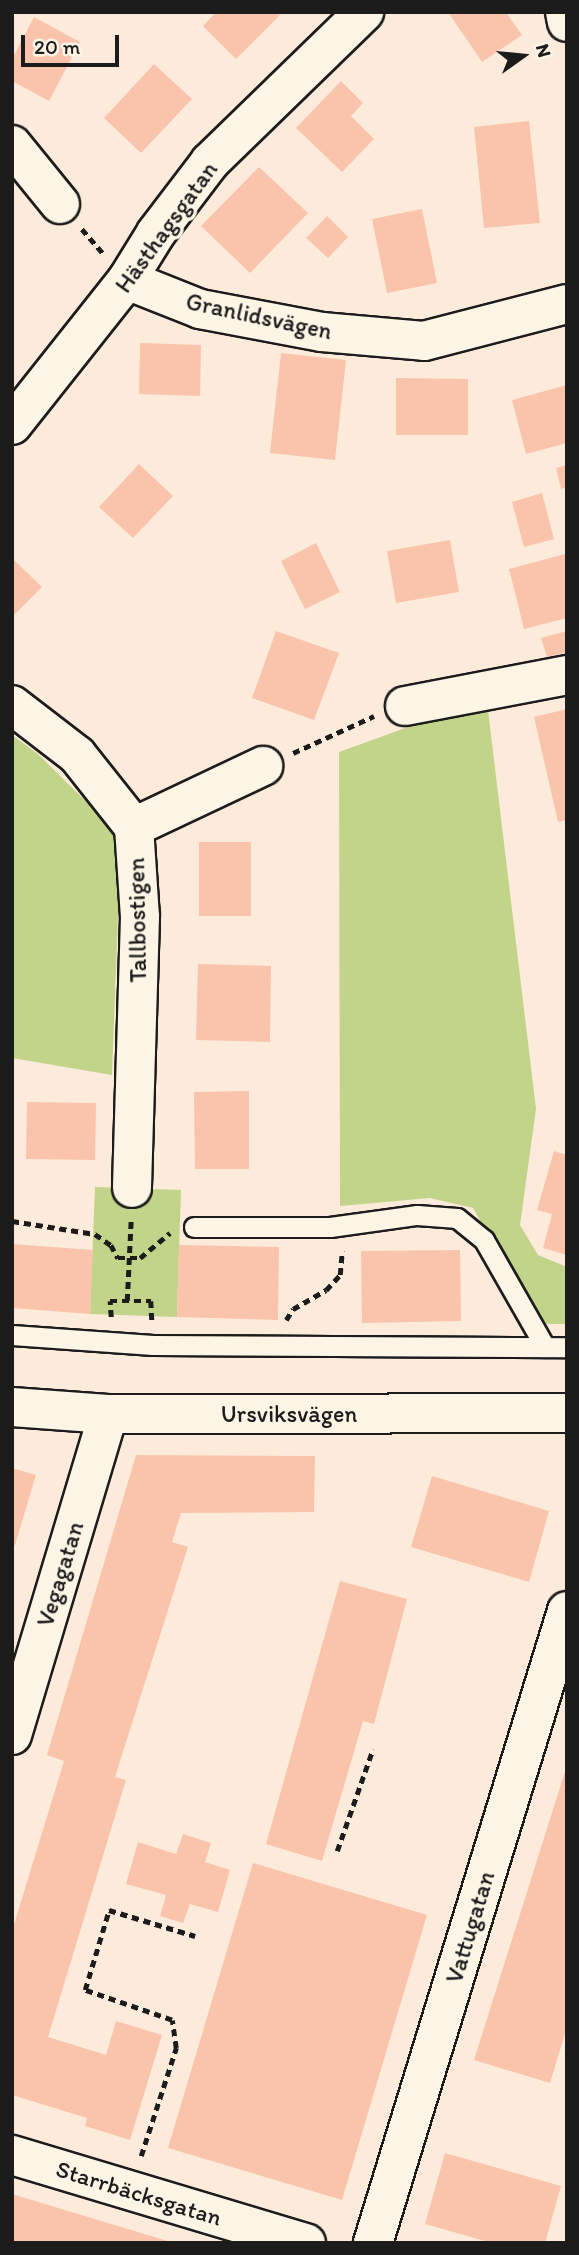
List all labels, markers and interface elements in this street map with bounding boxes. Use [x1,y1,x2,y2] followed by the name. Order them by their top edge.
[24,21,122,65] scale bar
[488,21,558,91] north arrow
[34,34,80,59] text: 20 m
[531,41,557,60] text: N
[109,156,223,298] street label: Hästhagsgatan
[183,286,335,346] street label: Granlidsvägen
[122,857,152,983] street label: Tallbostigen
[221,1400,357,1428] street label: Ursviksvägen
[30,1518,90,1630] street label: Vegagatan
[439,1867,501,1987] street label: Vattugatan
[53,2154,225,2232] street label: Starrbäcksgatan

